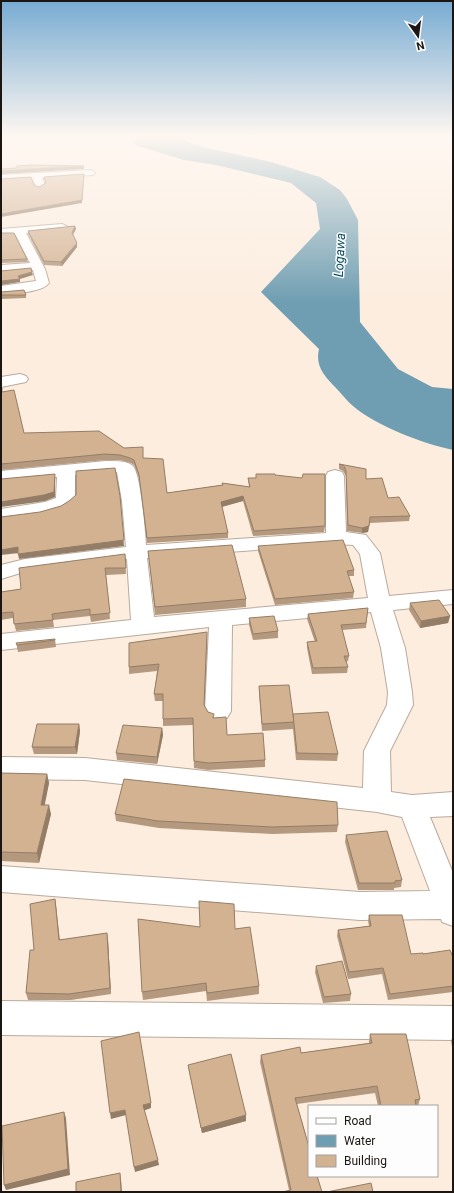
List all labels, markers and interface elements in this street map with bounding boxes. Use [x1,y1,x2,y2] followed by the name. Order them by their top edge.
[398,16,438,56] north arrow
[415,38,426,53] text: N
[331,232,348,278] water label: Logawa
[308,1105,438,1177] legend
[344,1114,372,1128] text: Road
[344,1134,375,1148] text: Water
[344,1154,387,1168] text: Building

